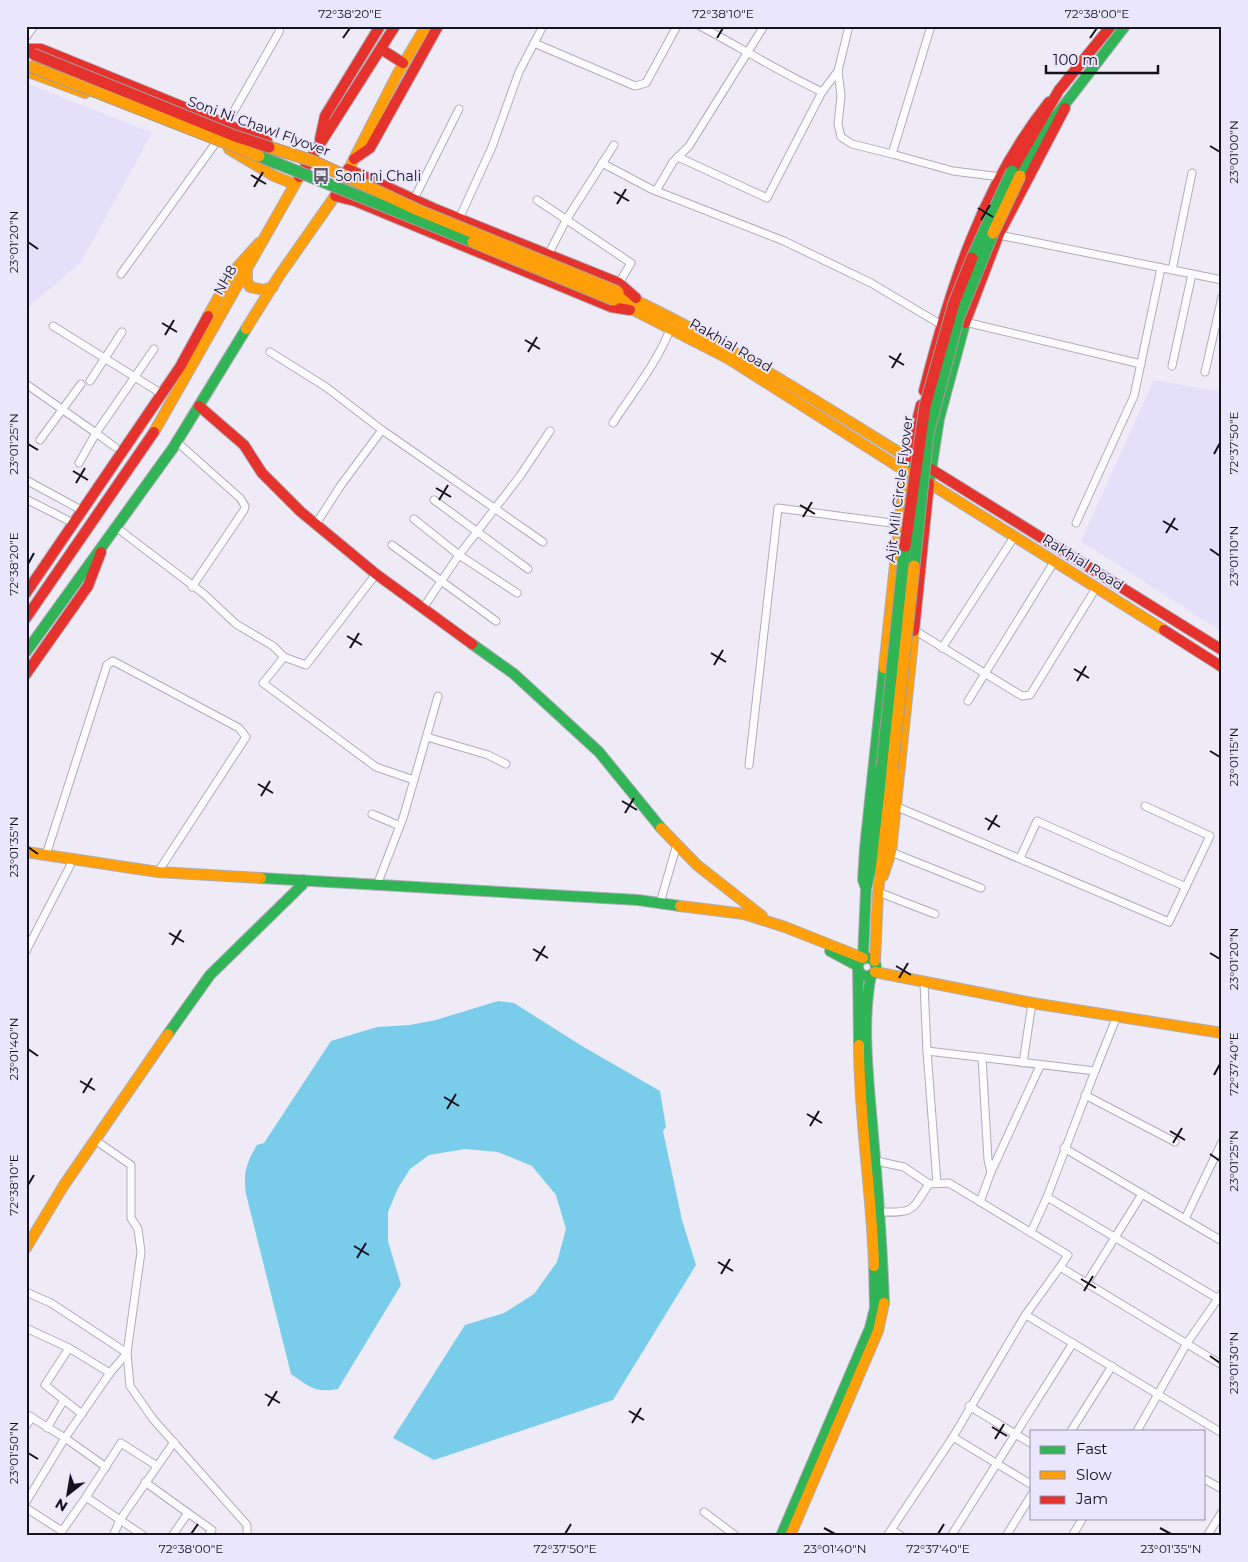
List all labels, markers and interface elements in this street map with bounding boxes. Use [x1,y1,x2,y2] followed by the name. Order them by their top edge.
[318,6,382,21] text: 72°38'20"E
[692,6,754,21] text: 72°38'10"E
[1065,6,1129,21] text: 72°38'00"E
[1046,42,1158,74] scale bar
[1053,50,1098,69] text: 100 m
[185,92,333,160] street label: Soni Ni Chawl Flyover
[1226,120,1241,184] text: 23°01'00"N
[311,166,331,186] bus stop icon: Soni ni Chali
[335,167,421,185] place label: Soni ni Chali
[6,211,21,273] text: 23°01'20"N
[209,262,241,298] street label: NH8
[687,314,775,376] street label: Rakhial Road
[1226,412,1241,475] text: 72°37'50"E
[6,413,21,475] text: 23°01'25"N
[881,414,917,564] street label: Ajit Mill Circle Flyover
[1226,526,1241,586] text: 23°01'10"N
[1039,530,1127,594] street label: Rakhial Road
[6,532,21,596] text: 72°38'20"E
[1226,727,1241,787] text: 23°01'15"N
[6,816,21,878] text: 23°01'35"N
[1226,928,1241,990] text: 23°01'20"N
[6,1018,21,1080] text: 23°01'40"N
[1226,1032,1241,1096] text: 72°37'40"E
[1226,1130,1241,1192] text: 23°01'25"N
[6,1154,21,1216] text: 72°38'10"E
[1226,1332,1241,1394] text: 23°01'30"N
[6,1422,21,1484] text: 23°01'50"N
[1030,1430,1206,1520] legend
[1076,1439,1107,1458] text: Fast
[1076,1465,1112,1484] text: Slow
[42,1470,92,1520] north arrow
[1075,1489,1108,1508] text: Jam
[52,1495,71,1516] text: N
[159,1541,223,1556] text: 72°38'00"E
[534,1541,597,1556] text: 72°37'50"E
[804,1541,866,1556] text: 23°01'40"N
[906,1541,970,1556] text: 72°37'40"E
[1140,1541,1202,1556] text: 23°01'35"N

